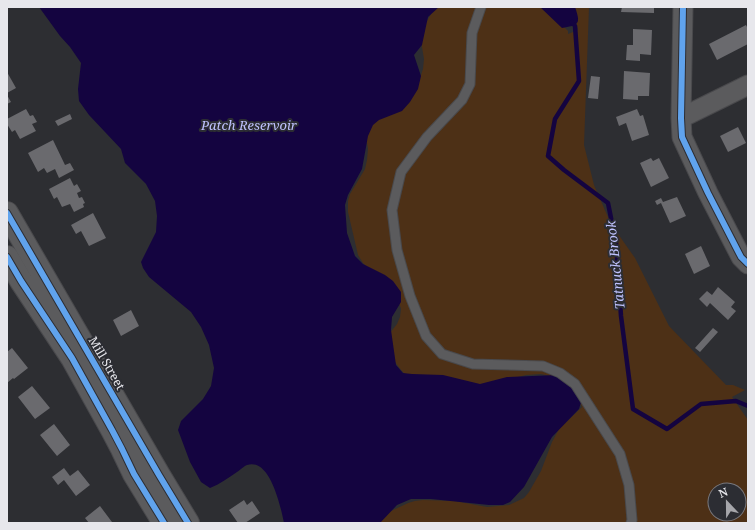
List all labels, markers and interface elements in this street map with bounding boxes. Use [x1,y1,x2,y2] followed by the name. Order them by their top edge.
[200,116,298,134] water label: Patch Reservoir
[601,219,629,310] water label: Tatnuck Brook
[85,333,129,393] street label: Mill Street
[707,482,747,522] north arrow
[716,484,730,501] text: N

